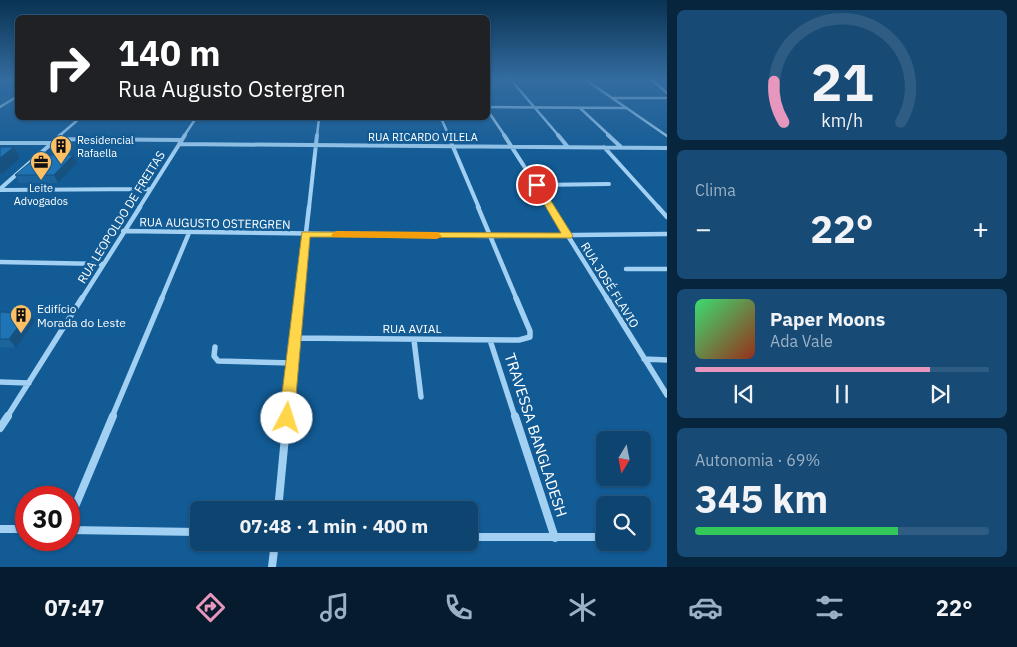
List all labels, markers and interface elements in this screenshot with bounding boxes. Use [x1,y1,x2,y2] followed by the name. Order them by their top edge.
[118,30,221,76] text: 140 m
[35,35,100,100] icon: right
[811,48,873,115] text: 21
[118,74,345,103] text: Rua Augusto Ostergren
[821,109,863,132] text: km/h
[368,130,478,144] street label: RUA RICARDO VILELA
[77,133,134,160] place label: Residencial Rafaella
[49,134,73,165] building icon: Residencial Rafaella
[74,148,168,286] street label: RUA LEOPOLDO DE FREITAS
[29,150,53,181] office icon: Leite Advogados
[516,164,558,206] pin
[523,171,551,199] icon: arrive
[695,180,736,200] text: Clima
[14,181,68,208] place label: Leite Advogados
[810,204,874,253] text: 22°
[695,210,712,247] text: −
[972,210,989,247] text: +
[139,214,291,232] street label: RUA AUGUSTO OSTERGREN
[578,239,642,331] street label: RUA JOSÉ FLAVIO
[37,301,126,330] place label: Edifício Morada do Leste
[9,303,33,334] building icon: Edifício Morada do Leste
[770,307,885,331] text: Paper Moons
[382,321,442,336] street label: RUA AVIAL
[770,331,833,351] text: Ada Vale
[500,351,572,519] street label: TRAVESSA BANGLADESH
[730,380,758,408] icon: previous
[828,380,856,408] icon: pause
[926,380,954,408] icon: next
[260,391,312,443] position arrow
[596,431,651,486] north arrow
[596,431,651,551] map controls
[695,450,820,470] text: Autonomia · 69%
[695,474,828,523] text: 345 km
[15,486,80,551] speed limit sign: 30
[596,496,651,551] button: search
[240,514,428,538] text: 07:48 · 1 min · 400 m
[193,590,228,625] icon: directions
[317,590,352,625] icon: music
[441,590,476,625] icon: phone
[565,590,600,625] icon: climate
[688,590,723,625] icon: car
[812,590,847,625] icon: filters
[44,593,104,622] text: 07:47
[936,593,973,622] text: 22°

